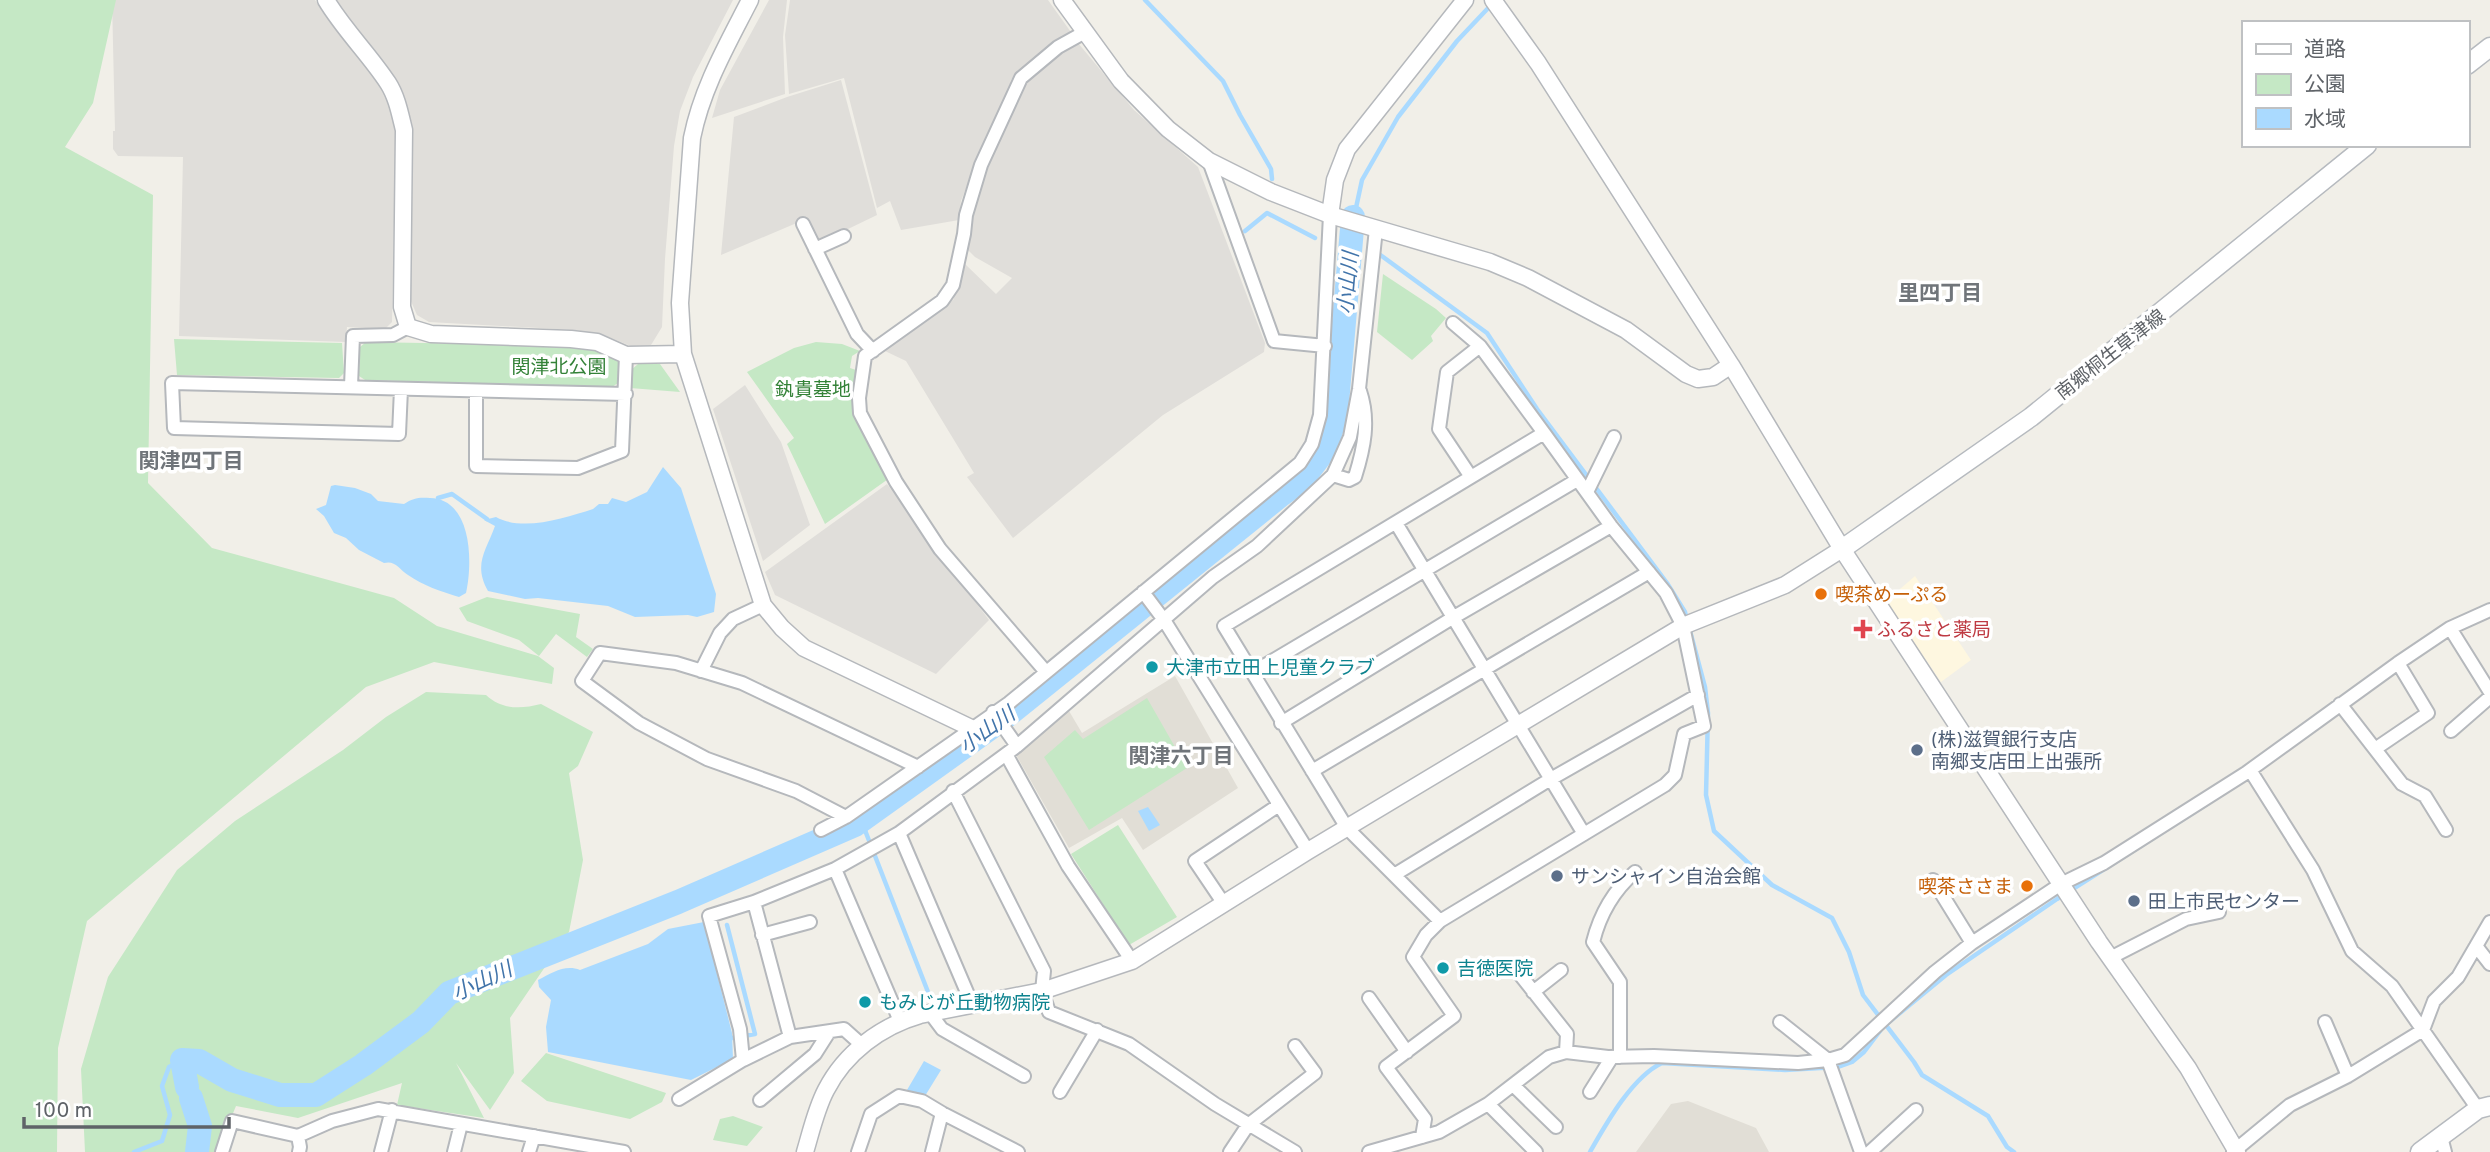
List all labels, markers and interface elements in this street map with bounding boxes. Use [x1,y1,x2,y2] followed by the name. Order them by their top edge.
[2242,21,2469,147] legend
[2304,37,2346,64] text: 道路
[2304,72,2346,99] text: 公園
[2304,107,2346,134] text: 水域
[1333,249,1366,316] water label: 小山川
[1898,281,1982,308] district label: 里四丁目
[2051,305,2171,406] street label: 南郷桐生草津線
[511,356,607,380] park label: 関津北公園
[775,379,851,403] park label: 釻貴墓地
[139,449,244,476] district label: 関津四丁目
[1835,584,1948,608] place label: 喫茶めーぷる
[1813,586,1829,602] marker: 喫茶めーぷる
[1877,619,1991,643] place label: ふるさと薬局
[1855,621,1871,637] marker: ふるさと薬局
[1166,657,1375,681] place label: 大津市立田上児童クラブ
[1144,659,1160,675] marker: 大津市立田上児童クラブ
[954,701,1023,761] water label: 小山川
[1931,729,2102,775] place label: (株)滋賀銀行支店 南郷支店田上出張所
[1909,742,1925,758] marker: (株)滋賀銀行支店 南郷支店田上出張所
[1129,744,1234,771] district label: 関津六丁目
[1571,866,1761,890] place label: サンシャイン自治会館
[1549,868,1565,884] marker: サンシャイン自治会館
[1918,876,2013,900] place label: 喫茶ささま
[2019,878,2035,894] marker: 喫茶ささま
[2148,891,2300,915] place label: 田上市民センター
[2126,893,2142,909] marker: 田上市民センター
[448,956,519,1008] water label: 小山川
[1457,958,1533,982] place label: 吉徳医院
[1435,960,1451,976] marker: 吉徳医院
[879,992,1050,1016] place label: もみじが丘動物病院
[857,994,873,1010] marker: もみじが丘動物病院
[24,1086,229,1130] scale bar
[35,1098,92,1125] text: 100 m

